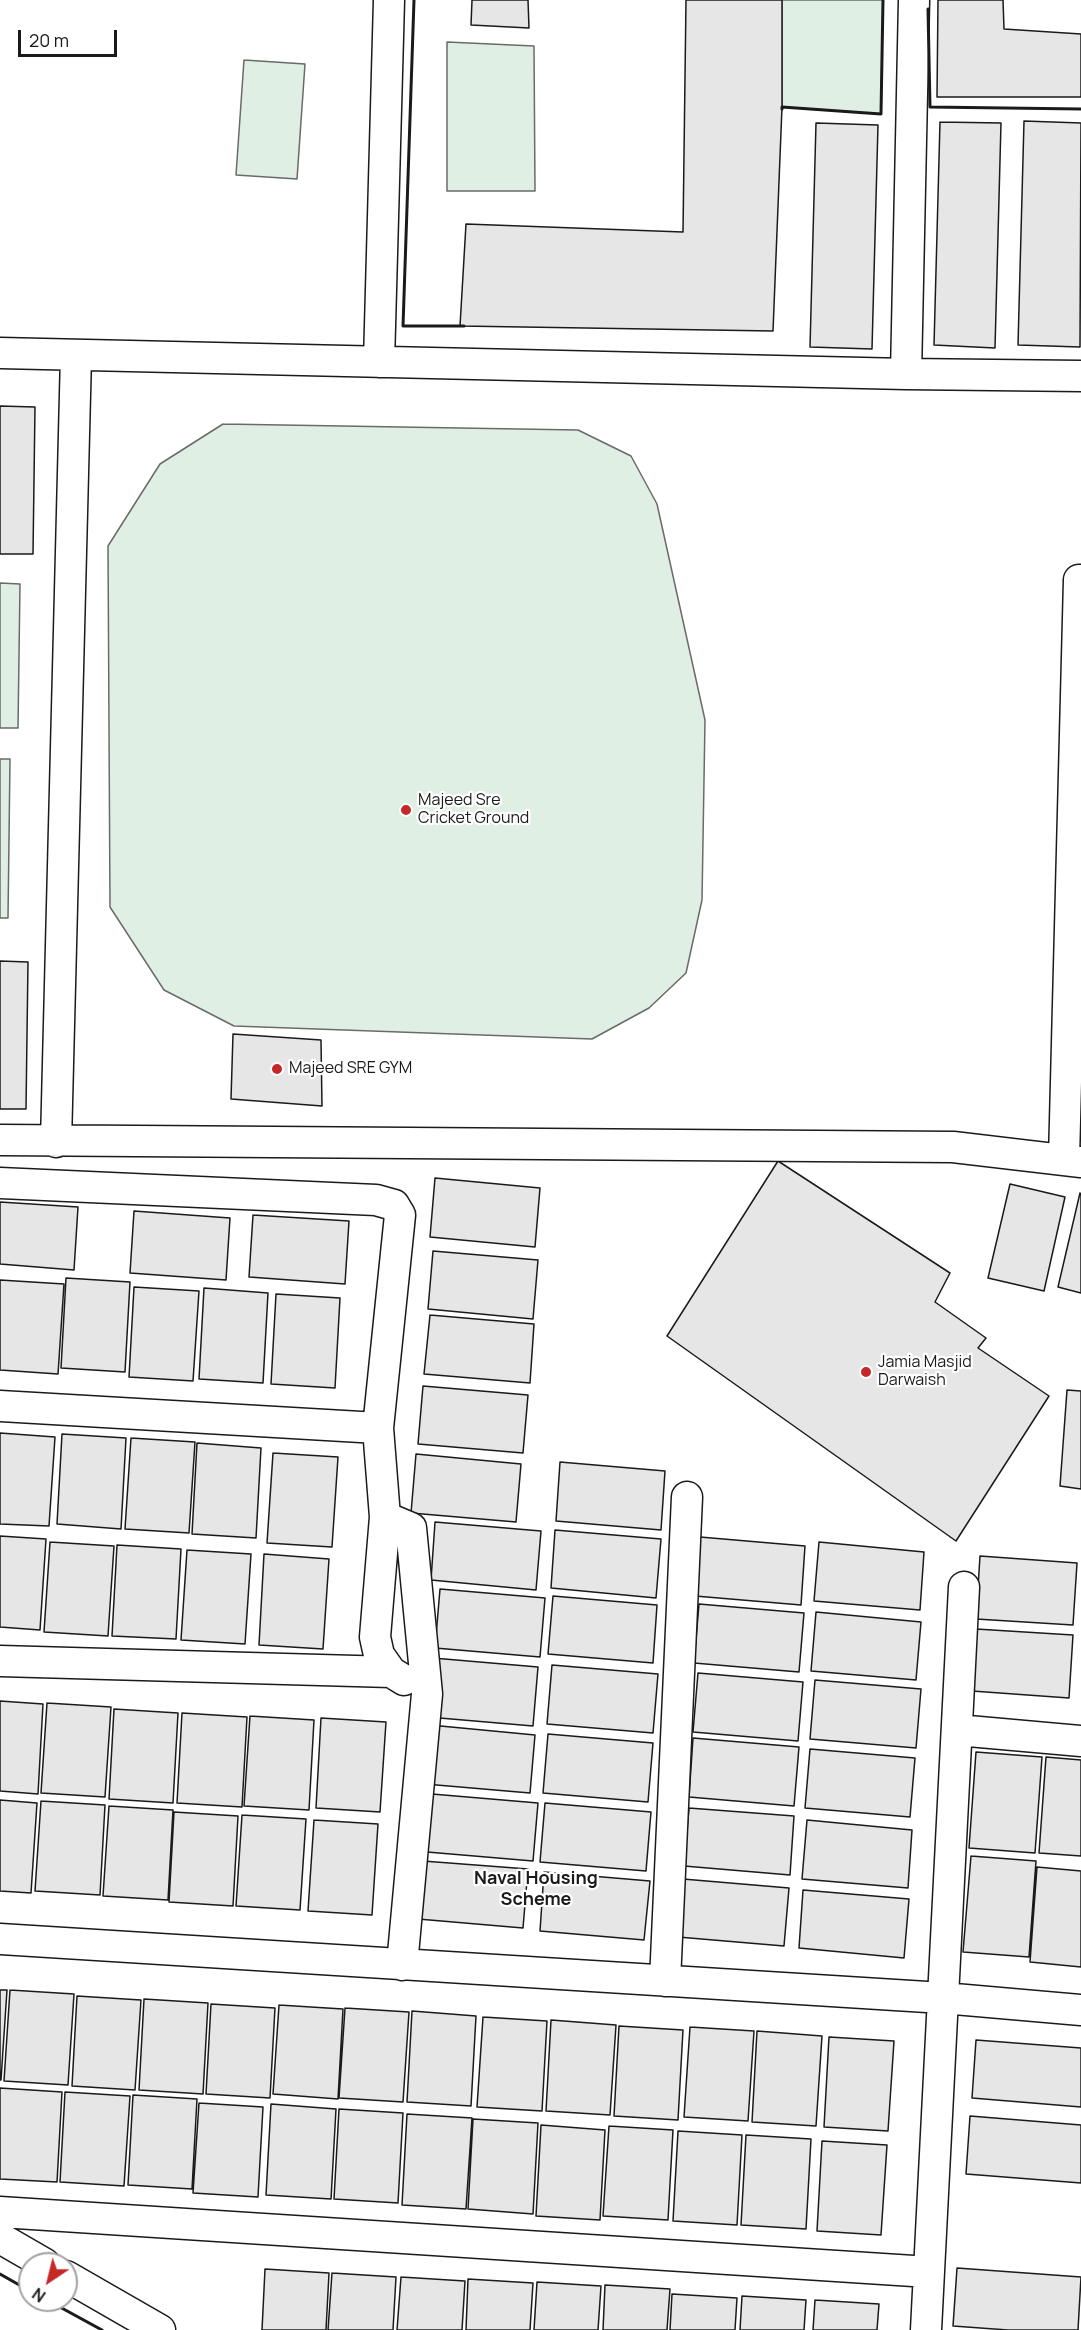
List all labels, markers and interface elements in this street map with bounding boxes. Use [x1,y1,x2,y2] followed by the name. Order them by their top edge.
[21,18,120,56] scale bar
[29,28,69,52] text: 20 m
[418,791,529,829] place label: Majeed Sre Cricket Ground
[399,803,413,817] marker: Majeed Sre Cricket Ground
[289,1059,412,1079] place label: Majeed SRE GYM
[270,1062,284,1076] marker: Majeed SRE GYM
[878,1353,972,1391] place label: Jamia Masjid Darwaish
[859,1365,873,1379] marker: Jamia Masjid Darwaish
[474,1868,598,1910] district label: Naval Housing Scheme
[18,2252,78,2312] north arrow
[28,2283,50,2307] text: N

